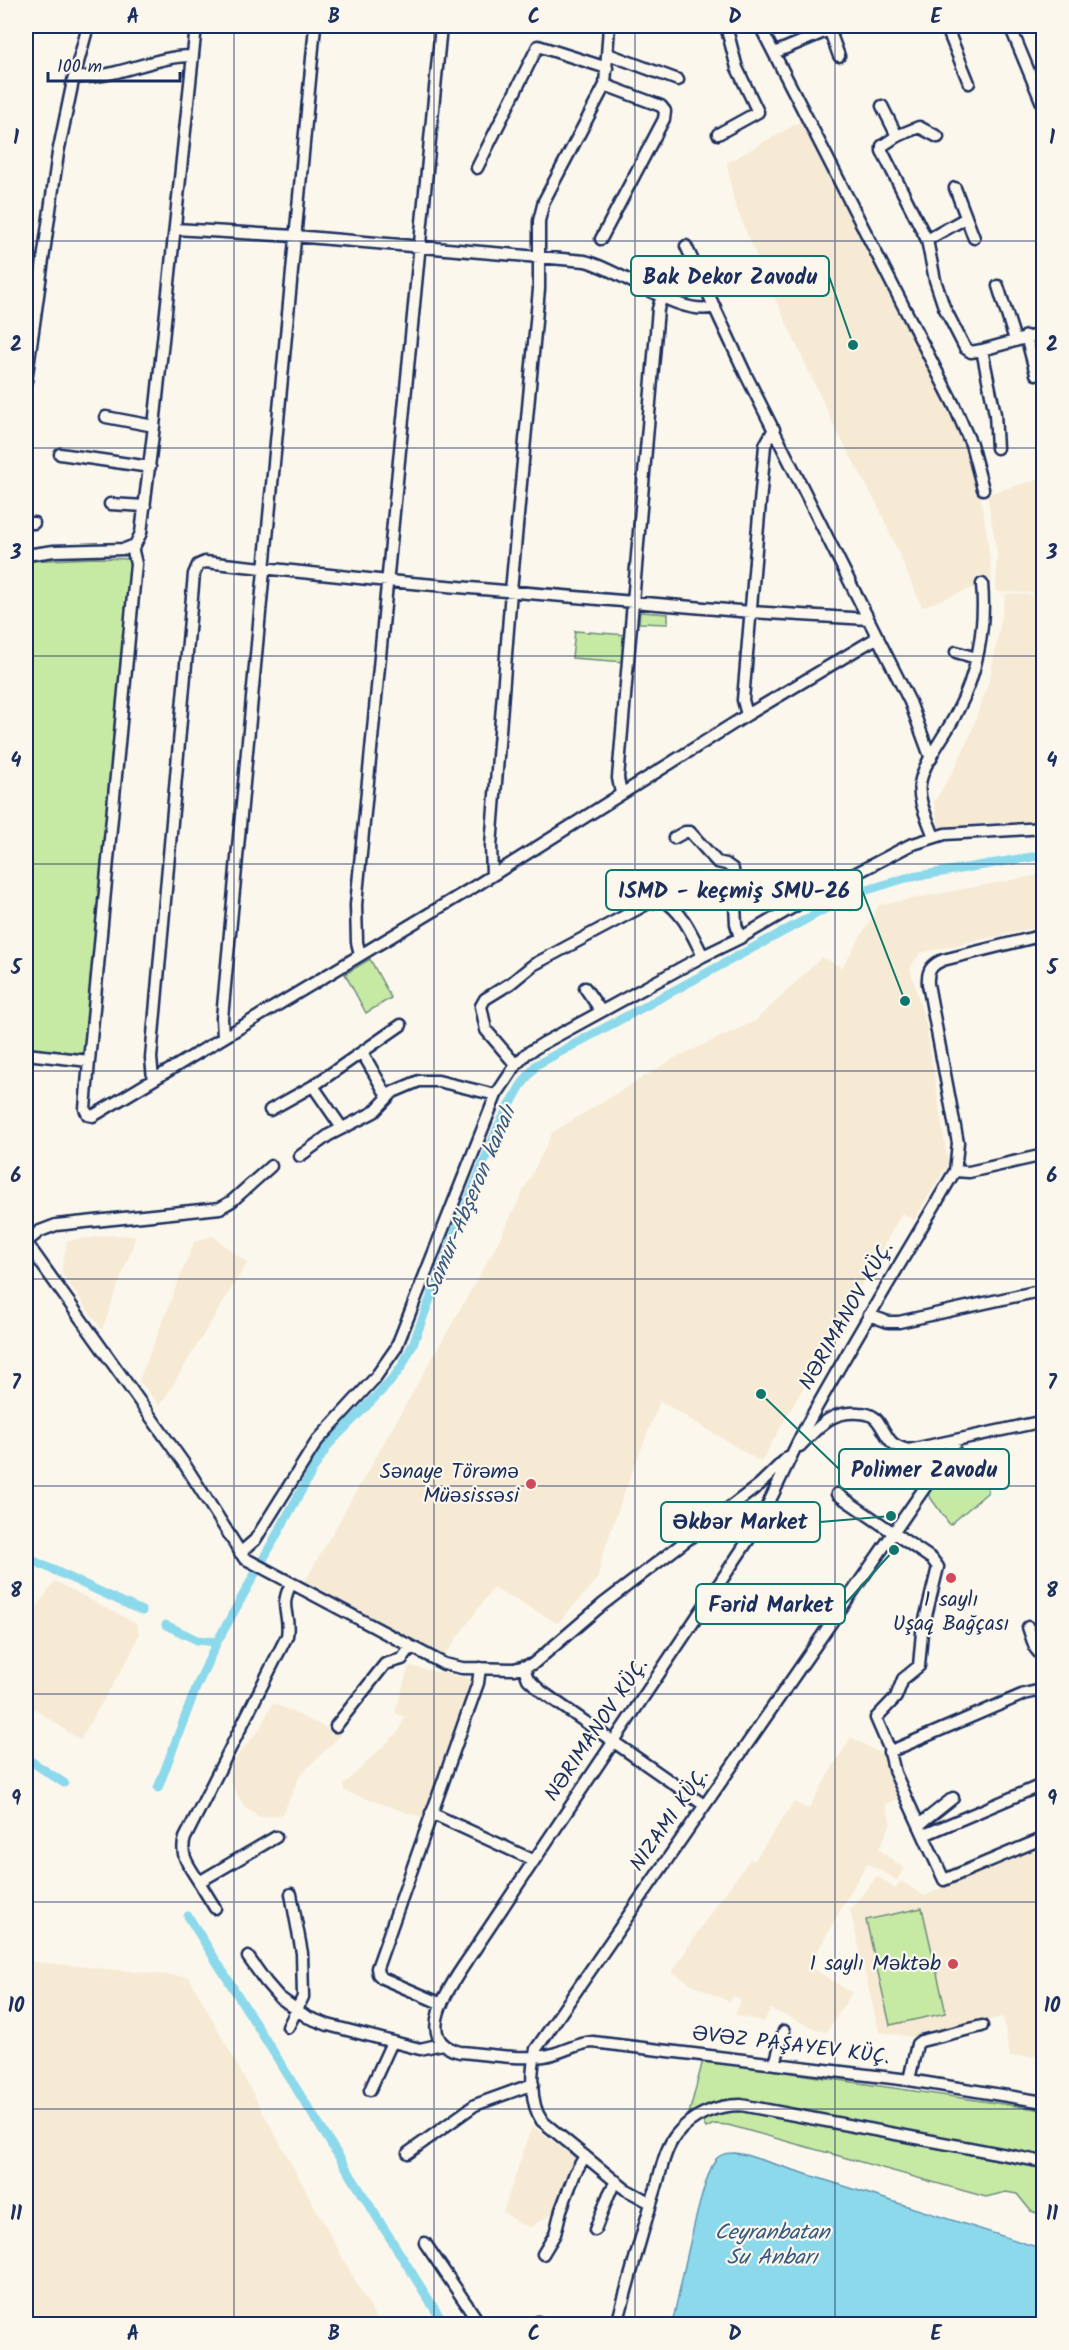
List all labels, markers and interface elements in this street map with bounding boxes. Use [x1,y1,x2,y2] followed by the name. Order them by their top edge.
[127,2,139,34] text: A
[328,2,340,34] text: B
[528,2,540,34] text: C
[728,2,742,34] text: D
[930,2,942,34] text: E
[48,45,180,83] scale bar
[57,53,102,82] text: 100 m
[13,123,19,155] text: 1
[1049,123,1055,155] text: 1
[631,256,829,296] callout: Bak Dekor Zavodu
[643,261,817,296] text: Bak Dekor Zavodu
[10,330,22,362] text: 2
[1046,330,1058,362] text: 2
[10,538,22,570] text: 3
[1046,538,1058,570] text: 3
[11,746,22,778] text: 4
[1047,746,1058,778] text: 4
[606,870,862,910] callout: ISMD - keçmiş SMU-26
[618,875,850,910] text: ISMD - keçmiş SMU-26
[10,953,23,985] text: 5
[1046,953,1059,985] text: 5
[415,1099,528,1301] water label: Samur-Abşeron kanalı
[11,1161,22,1193] text: 6
[1047,1161,1058,1193] text: 6
[791,1235,903,1397] street label: NƏRIMANOV KÜÇ.
[11,1368,21,1400] text: 7
[1047,1368,1057,1400] text: 7
[839,1449,1009,1489] callout: Polimer Zavodu
[851,1454,997,1489] text: Polimer Zavodu
[380,1456,520,1513] place label: Sənaye Törəmə Müəsissəsi
[524,1477,538,1491] marker: Sənaye Törəmə Müəsissəsi
[661,1502,820,1542] callout: Əkbər Market
[672,1506,809,1541] text: Əkbər Market
[944,1571,958,1585] marker: 1 saylı Uşaq Bağçası
[10,1576,22,1608] text: 8
[1046,1576,1058,1608] text: 8
[696,1584,845,1624] callout: Fərid Market
[893,1584,1009,1641] place label: 1 saylı Uşaq Bağçası
[708,1589,835,1624] text: Fərid Market
[537,1651,657,1809] street label: NƏRIMANOV KÜÇ.
[622,1761,718,1879] street label: NIZAMI KÜÇ.
[11,1784,21,1816] text: 9
[1047,1784,1057,1816] text: 9
[809,1948,941,1981] place label: 1 saylı Məktəb
[946,1957,960,1971] marker: 1 saylı Məktəb
[8,1991,25,2023] text: 10
[1044,1991,1061,2023] text: 10
[690,2018,892,2074] street label: ƏVƏZ PAŞAYEV KÜÇ.
[10,2199,22,2231] text: 11
[1046,2199,1058,2231] text: 11
[714,2216,832,2276] water label: Ceyranbatan Su Anbarı
[127,2319,139,2350] text: A
[328,2319,340,2350] text: B
[528,2319,540,2350] text: C
[728,2319,742,2350] text: D
[930,2319,942,2350] text: E

